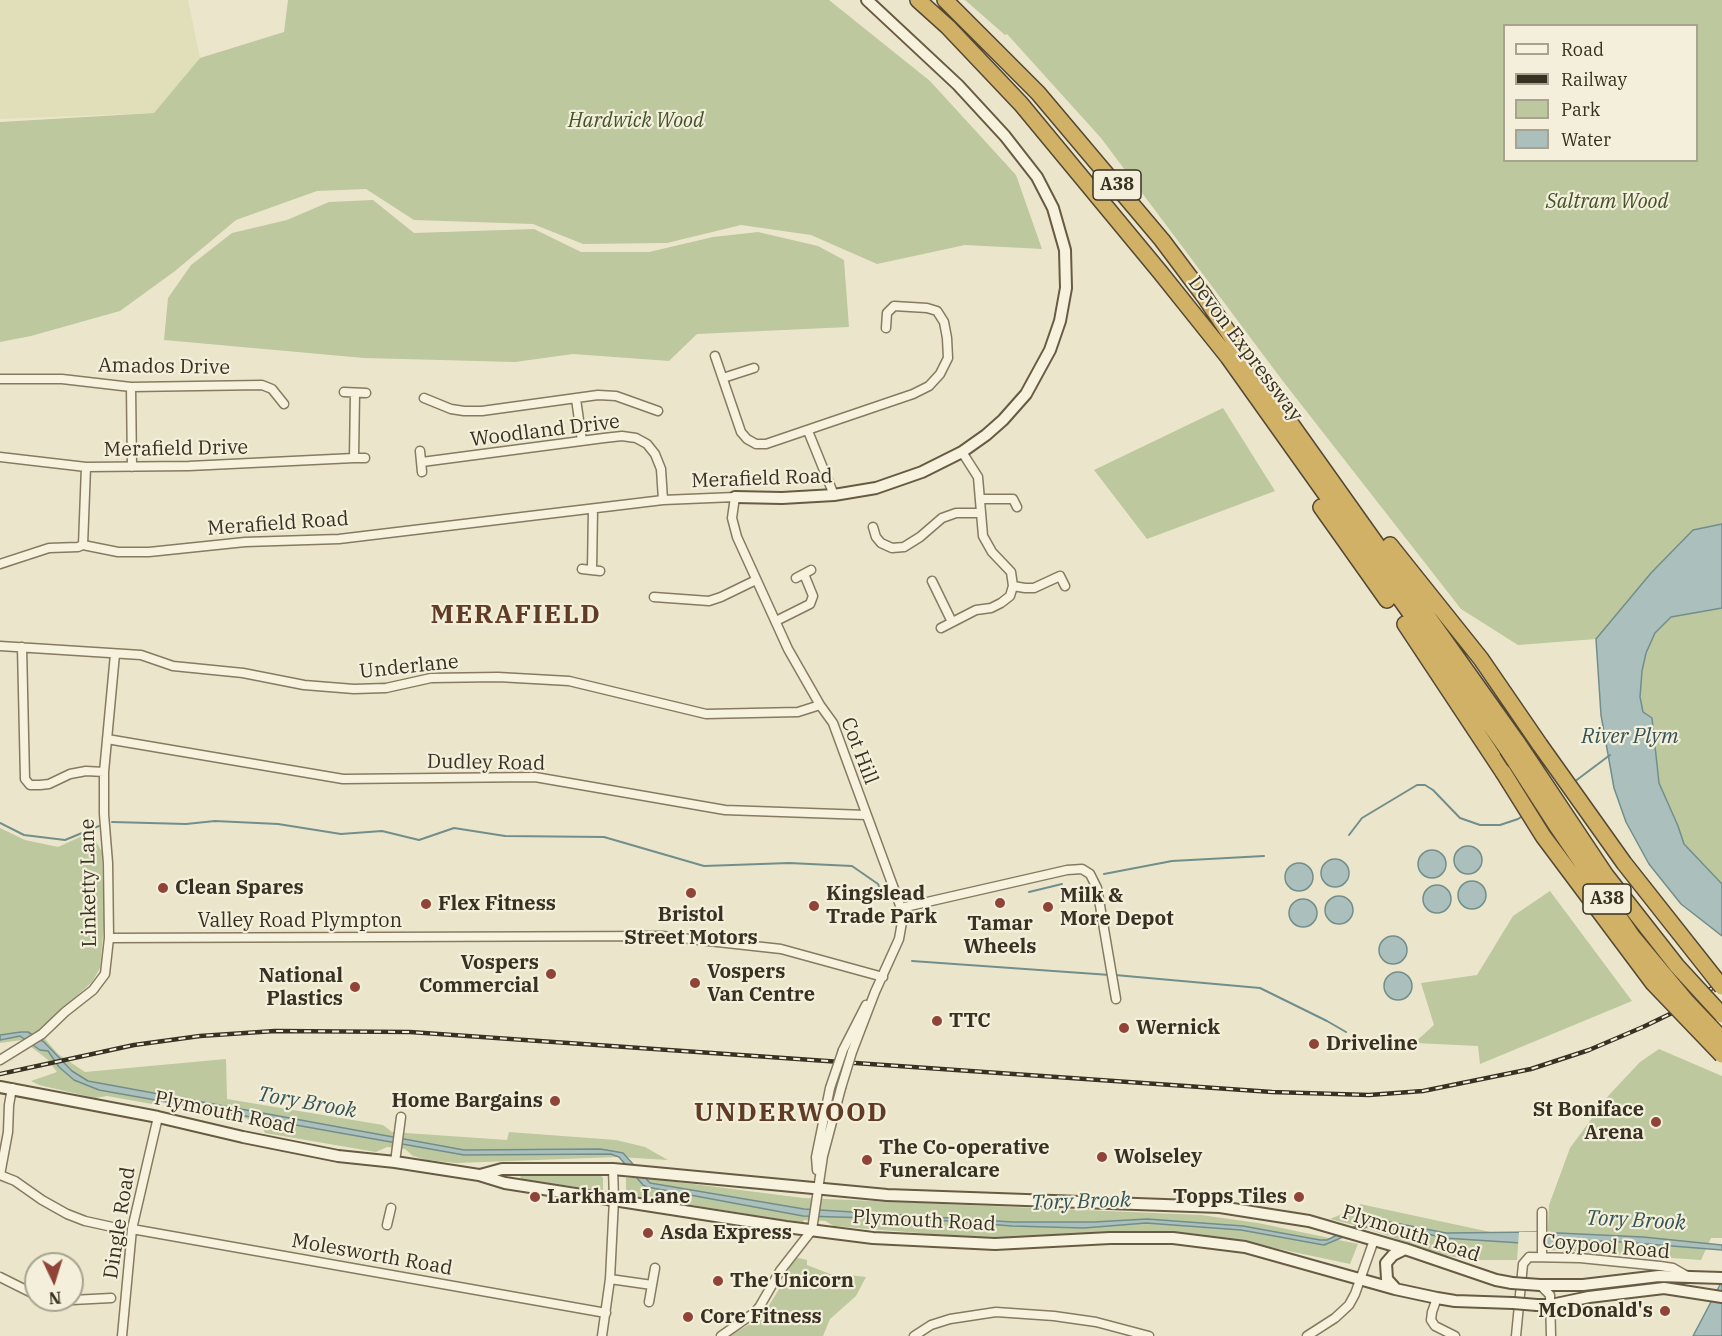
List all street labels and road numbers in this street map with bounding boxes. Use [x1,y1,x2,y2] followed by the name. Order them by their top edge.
[1093,170,1141,200] road number: A38
[1182,272,1308,426] street label: Devon Expressway
[98,354,230,380] street label: Amados Drive
[469,410,621,452] street label: Woodland Drive
[104,436,248,462] street label: Merafield Drive
[691,465,833,493] street label: Merafield Road
[206,507,350,541] street label: Merafield Road
[358,650,460,684] street label: Underlane
[835,714,883,788] street label: Cot Hill
[427,750,545,776] street label: Dudley Road
[76,819,102,947] street label: Linketty Lane
[1583,884,1631,914] road number: A38
[198,909,402,933] street label: Valley Road Plympton
[152,1086,298,1140] street label: Plymouth Road
[99,1165,141,1281] street label: Dingle Road
[1339,1200,1483,1268] street label: Plymouth Road
[852,1205,996,1237] street label: Plymouth Road
[290,1229,454,1281] street label: Molesworth Road
[1541,1229,1671,1265] street label: Coypool Road

